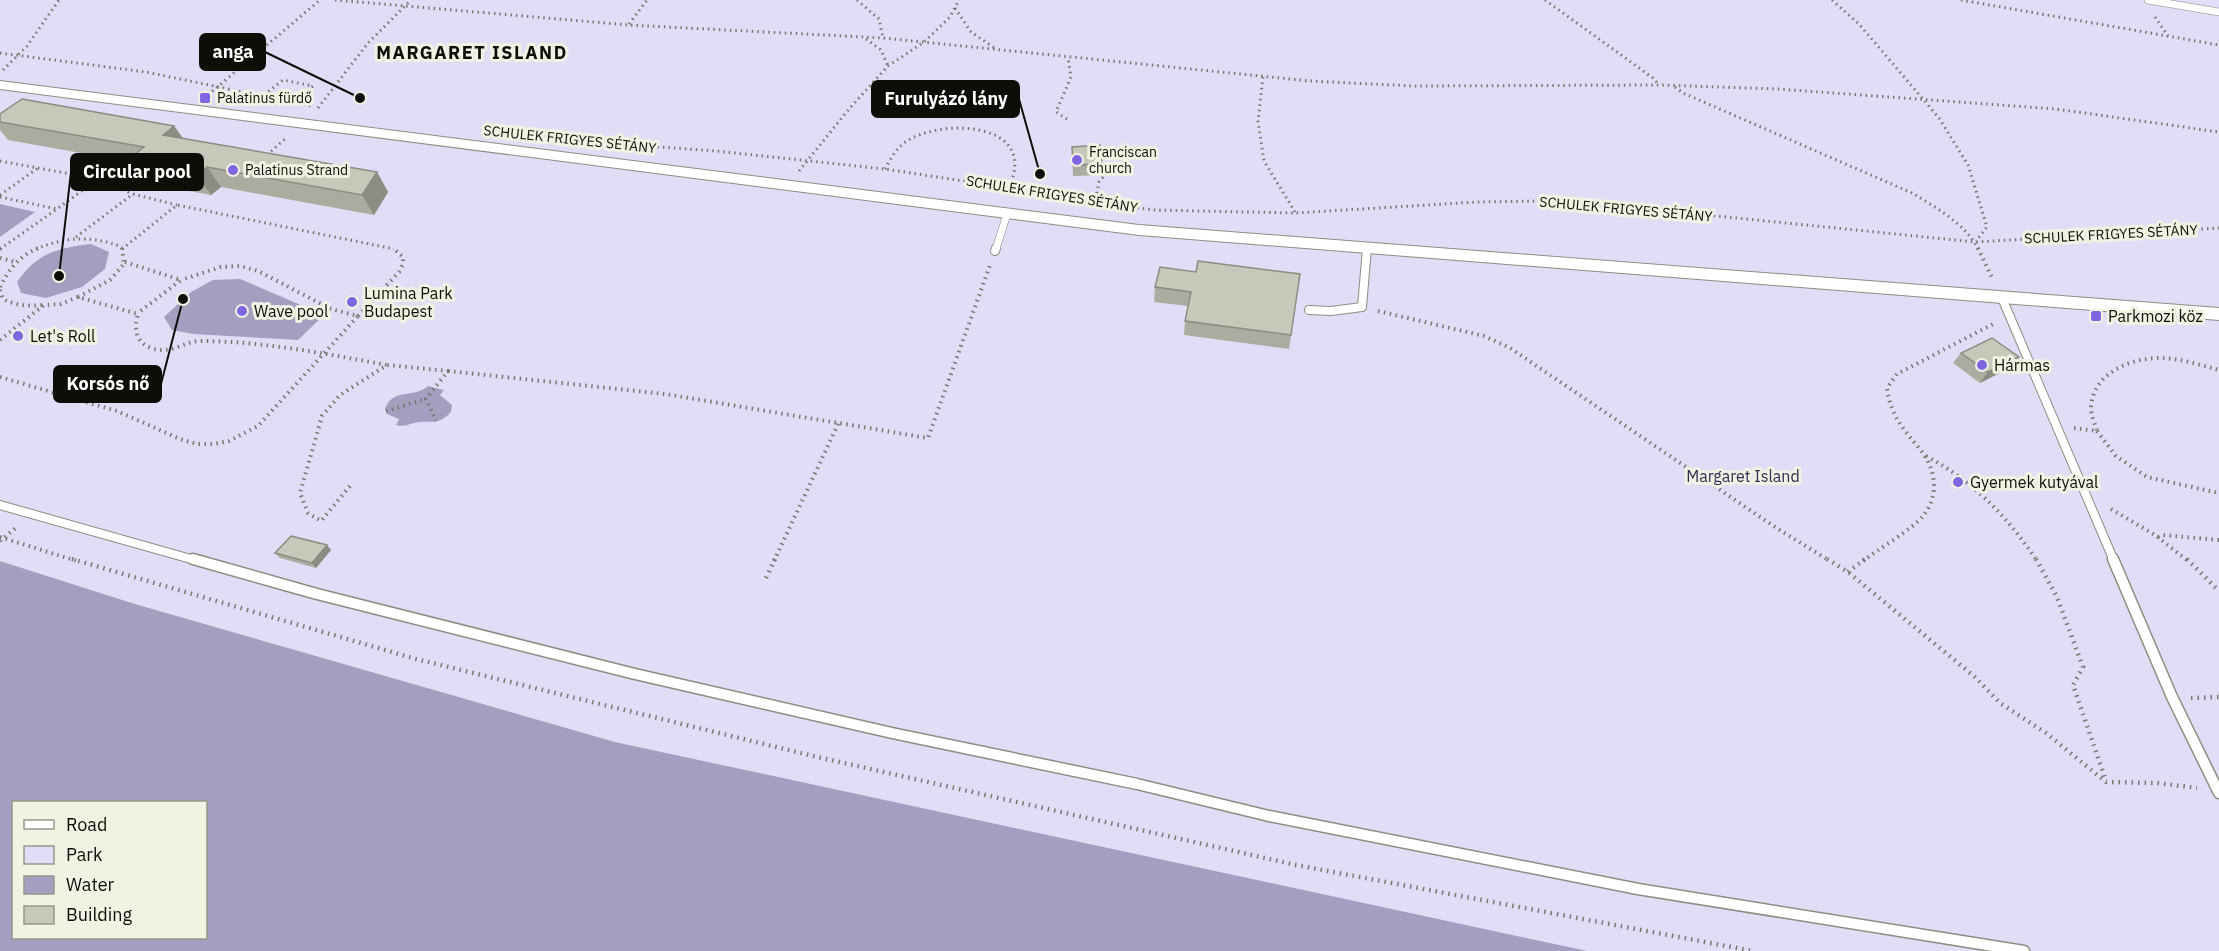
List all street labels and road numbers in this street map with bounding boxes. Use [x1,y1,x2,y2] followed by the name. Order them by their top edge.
[483,120,658,157] street label: SCHULEK FRIGYES SÉTÁNY
[965,171,1140,217] street label: SCHULEK FRIGYES SÉTÁNY
[1539,191,1714,226] street label: SCHULEK FRIGYES SÉTÁNY
[2024,219,2199,248] street label: SCHULEK FRIGYES SÉTÁNY

